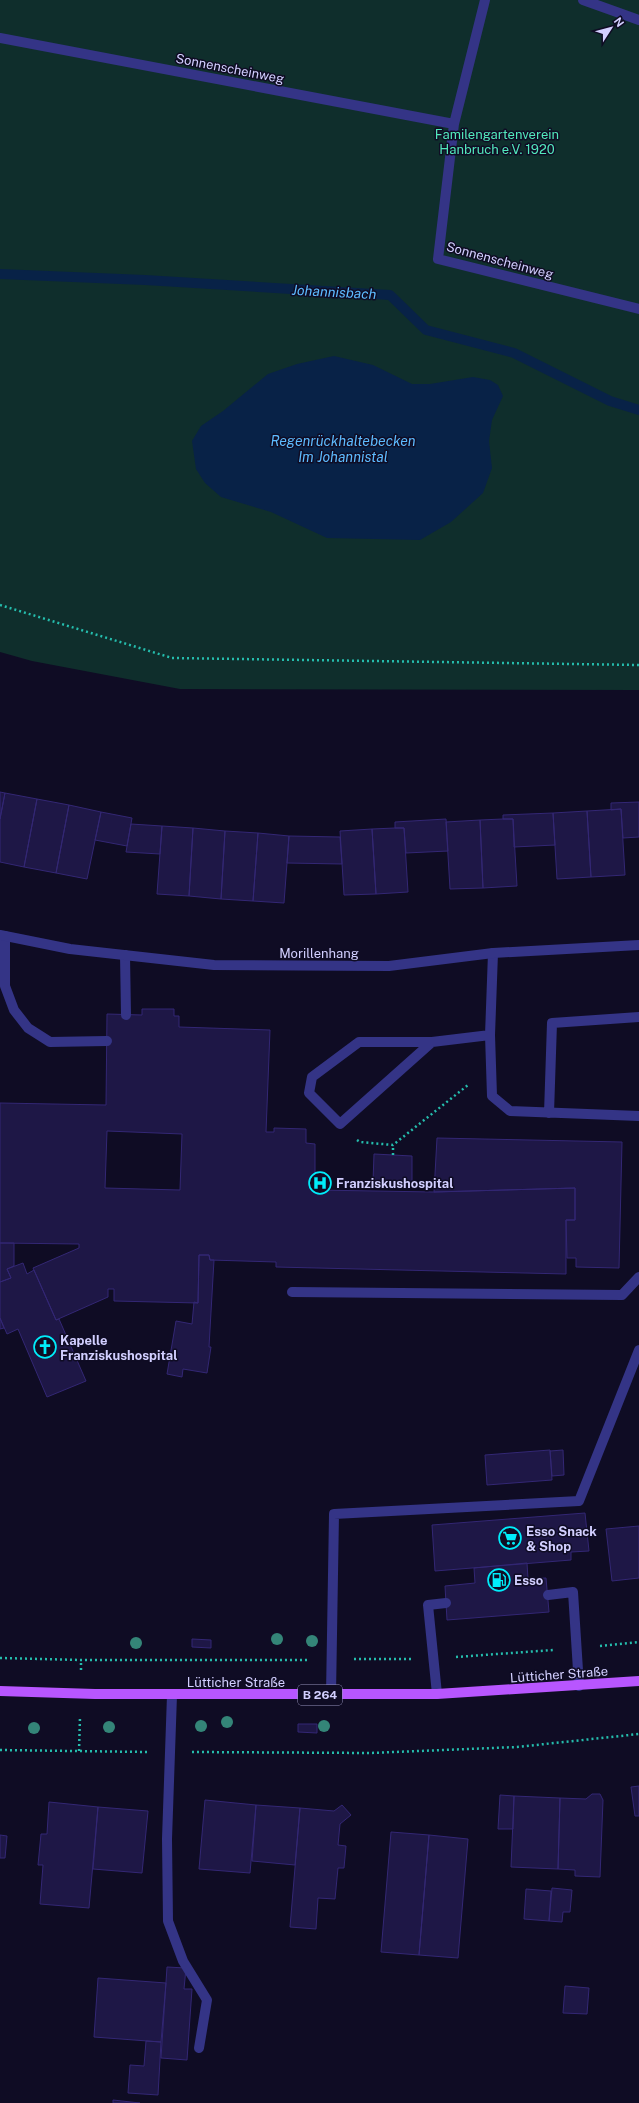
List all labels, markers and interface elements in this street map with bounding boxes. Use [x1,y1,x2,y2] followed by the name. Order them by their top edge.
[591,8,631,48] north arrow
[612,15,626,29] text: N
[174,51,285,86] street label: Sonnenscheinweg
[435,127,559,157] park label: Familengartenverein Hanbruch e.V. 1920
[445,239,555,282] street label: Sonnenscheinweg
[291,282,377,302] water label: Johannisbach
[270,433,416,465] water label: Regenrückhaltebecken Im Johannistal
[279,946,359,961] street label: Morillenhang
[307,1170,333,1196] hospital icon: Franziskushospital
[336,1176,453,1191] place label: Franziskushospital
[60,1333,177,1363] place label: Kapelle Franziskushospital
[32,1334,58,1360] church icon: Kapelle Franziskushospital
[526,1524,597,1554] place label: Esso Snack & Shop
[497,1525,523,1551] supermarket icon: Esso Snack & Shop
[486,1567,512,1593] fuel station icon: Esso
[514,1573,543,1588] place label: Esso
[509,1664,609,1685] street label: Lütticher Straße
[187,1675,285,1690] street label: Lütticher Straße
[298,1685,342,1705] road number: B 264

